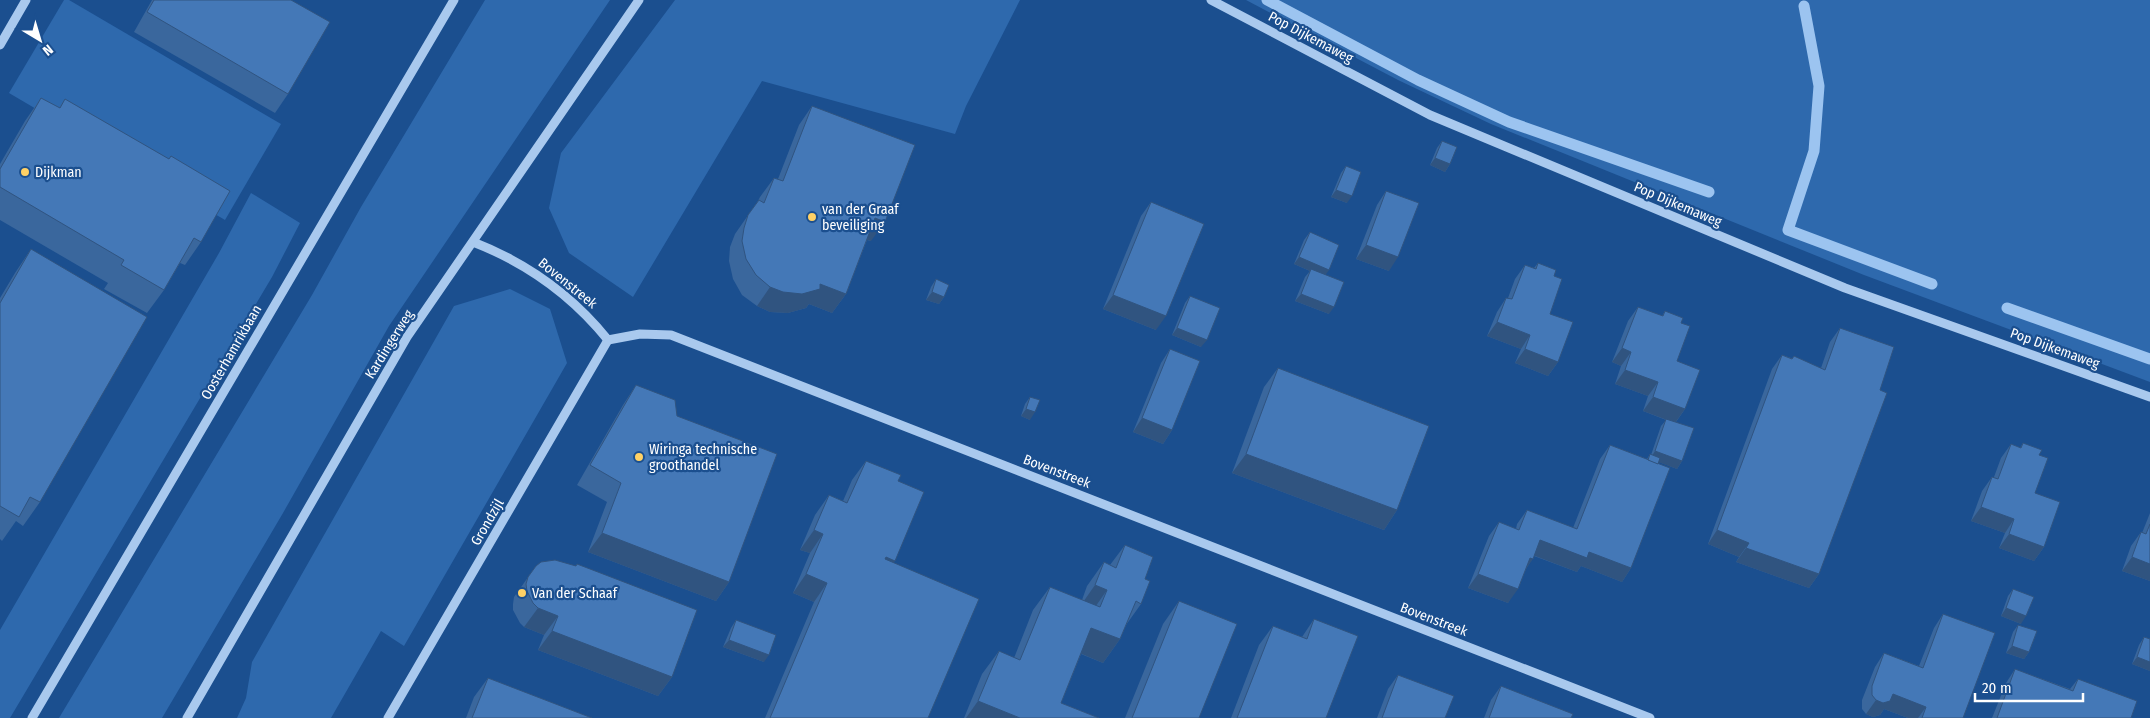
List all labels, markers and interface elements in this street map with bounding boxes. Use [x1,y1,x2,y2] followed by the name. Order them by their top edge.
[1265,8,1357,67] street label: Pop Dijkemaweg
[15,15,65,65] north arrow
[39,41,56,59] text: N
[35,164,82,181] place label: Dijkman
[19,166,31,178] marker: Dijkman
[1631,178,1725,231] street label: Pop Dijkemaweg
[822,201,900,234] place label: van der Graaf beveiliging
[806,211,818,223] marker: van der Graaf beveiliging
[535,254,601,313] street label: Bovenstreek
[197,302,265,403] street label: Oosterhamrikbaan
[362,306,417,382] street label: Kardingerweg
[2008,324,2102,373] street label: Pop Dijkemaweg
[649,441,757,474] place label: Wiringa technische groothandel
[633,451,645,463] marker: Wiringa technische groothandel
[1021,451,1093,492] street label: Bovenstreek
[467,496,508,549] street label: Grondzijl
[532,585,619,602] place label: Van der Schaaf
[516,587,528,599] marker: Van der Schaaf
[1398,599,1470,640] street label: Bovenstreek
[1975,670,2082,702] scale bar
[1982,679,2012,697] text: 20 m

